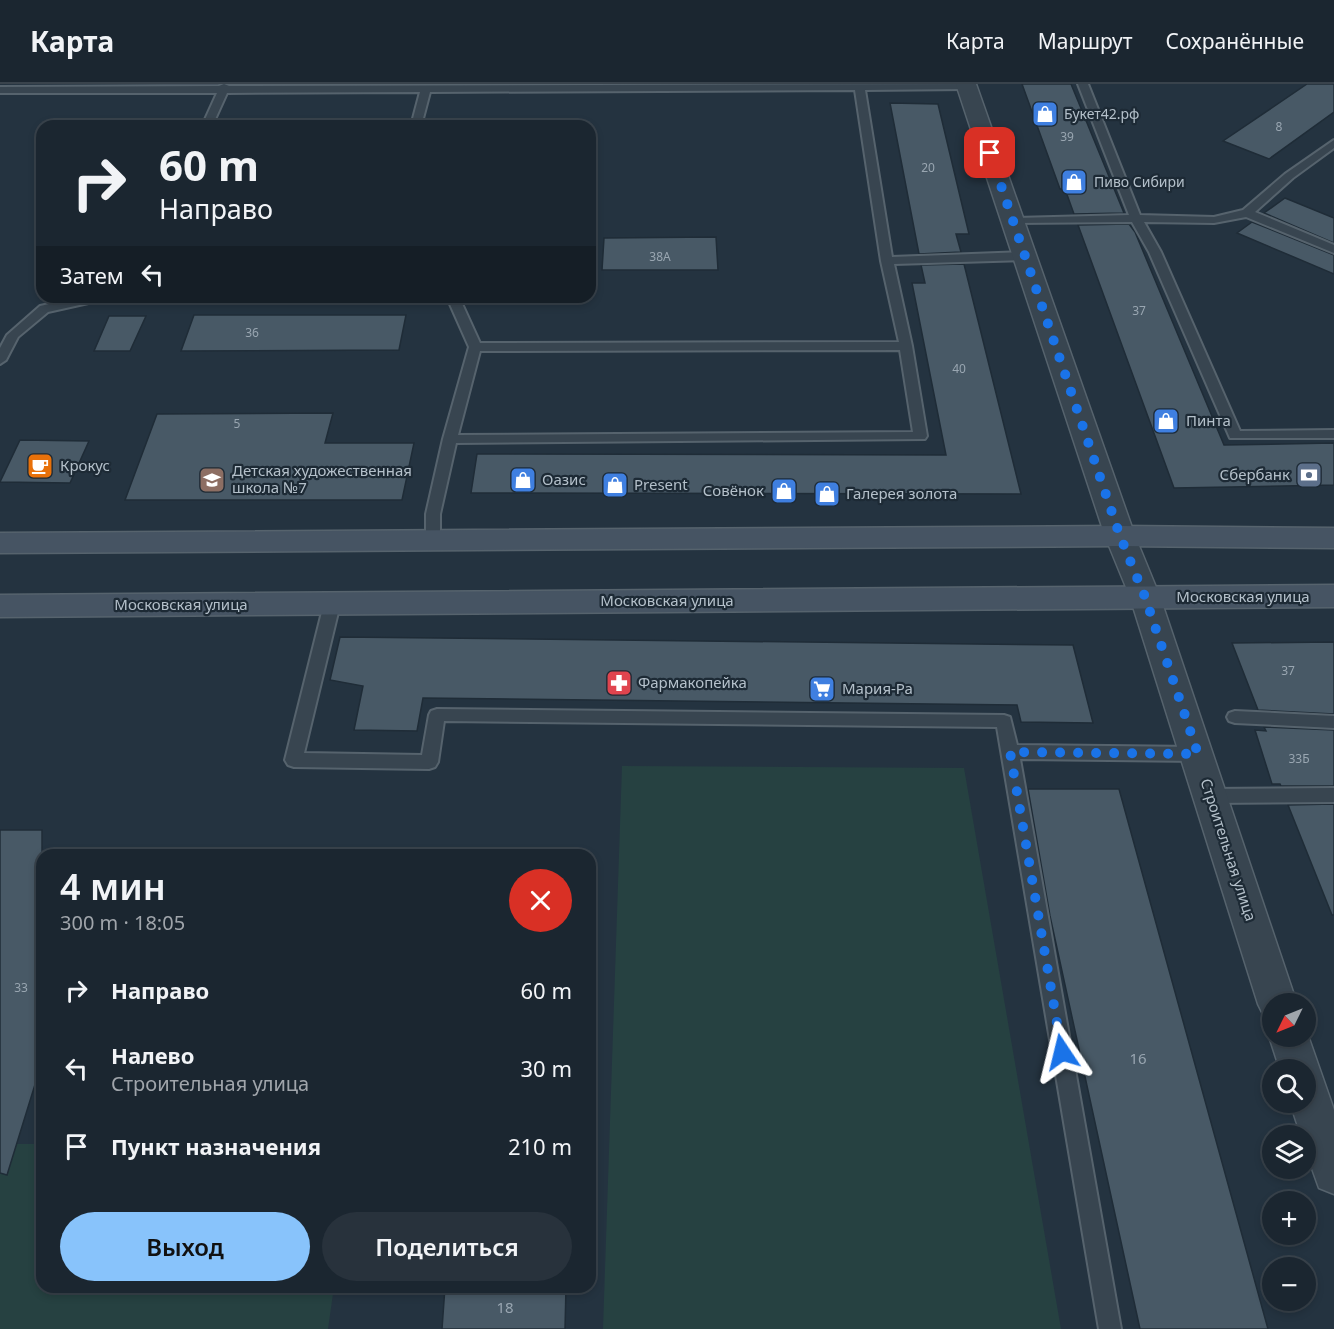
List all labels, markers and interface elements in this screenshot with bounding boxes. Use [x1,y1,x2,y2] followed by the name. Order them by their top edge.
[30,22,114,60] text: Карта
[946,27,1005,55] text: Карта
[1038,27,1133,55] text: Маршрут
[1166,27,1304,55] text: Сохранённые
[1030,99,1060,129] shop icon: Букет42.рф
[1064,104,1139,123] place label: Букет42.рф
[1276,118,1283,135] house number: 8
[964,127,1015,178] pin
[1060,128,1074,145] house number: 39
[159,136,259,193] text: 60 m
[973,136,1006,169] icon: arrive
[60,144,138,222] icon: right
[921,159,935,176] house number: 20
[1059,167,1089,197] shop icon: Пиво Сибири
[1094,172,1185,191] place label: Пиво Сибири
[159,190,273,227] text: Направо
[649,248,671,265] house number: 38А
[136,258,169,291] icon: left
[60,260,124,290] text: Затем
[1132,302,1146,319] house number: 37
[245,324,259,341] house number: 36
[952,360,966,377] house number: 40
[1151,406,1181,436] shop icon: Пинта
[1186,410,1231,430] place label: Пинта
[234,415,241,432] house number: 5
[25,451,55,481] cafe icon: Крокус
[60,455,110,475] place label: Крокус
[232,460,412,497] place label: Детская художественная школа №7
[1294,460,1324,490] bank icon: Сбербанк
[1220,464,1290,484] place label: Сбербанк
[197,465,227,495] school or university icon: Детская художественная школа №7
[508,465,538,495] shop icon: Оазис
[542,469,586,489] place label: Оазис
[600,470,630,500] shop icon: Present
[634,474,688,494] place label: Present
[769,476,799,506] shop icon: Совёнок
[812,479,842,509] shop icon: Галерея золота
[703,480,764,500] place label: Совёнок
[846,483,957,503] place label: Галерея золота
[1176,586,1310,606] street label: Московская улица
[600,590,734,610] street label: Московская улица
[114,594,248,614] street label: Московская улица
[1281,662,1295,679] house number: 37
[604,668,634,698] pharmacy icon: Фармакопейка
[638,672,747,692] place label: Фармакопейка
[807,674,837,704] supermarket icon: Мария-Ра
[842,678,913,698] place label: Мария-Ра
[1288,750,1310,767] house number: 33Б
[1196,776,1261,923] street label: Строительная улица
[60,862,166,911] text: 4 мин
[509,869,572,932] button: close
[60,909,185,936] text: 300 m · 18:05
[60,974,93,1007] icon: right
[111,975,209,1005] text: Направо
[521,975,572,1005] text: 60 m
[14,979,28,996] house number: 33
[1262,993,1316,1047] north arrow
[1262,993,1316,1311] map controls
[1030,1020,1094,1084] position arrow
[111,1040,194,1070] text: Налево
[1129,1048,1147,1068] house number: 16
[60,1052,93,1085] icon: left
[521,1053,572,1083] text: 30 m
[1262,1059,1316,1113] button: search
[111,1070,309,1097] text: Строительная улица
[1262,1125,1316,1179] button: layers
[60,1130,93,1163] icon: arrive
[111,1131,321,1161] text: Пункт назначения
[508,1131,572,1161] text: 210 m
[1262,1191,1316,1245] button: +
[60,1212,310,1281] button: Выход
[322,1212,572,1281] button: Поделиться
[1262,1257,1316,1311] button: −
[496,1297,514,1317] house number: 18

